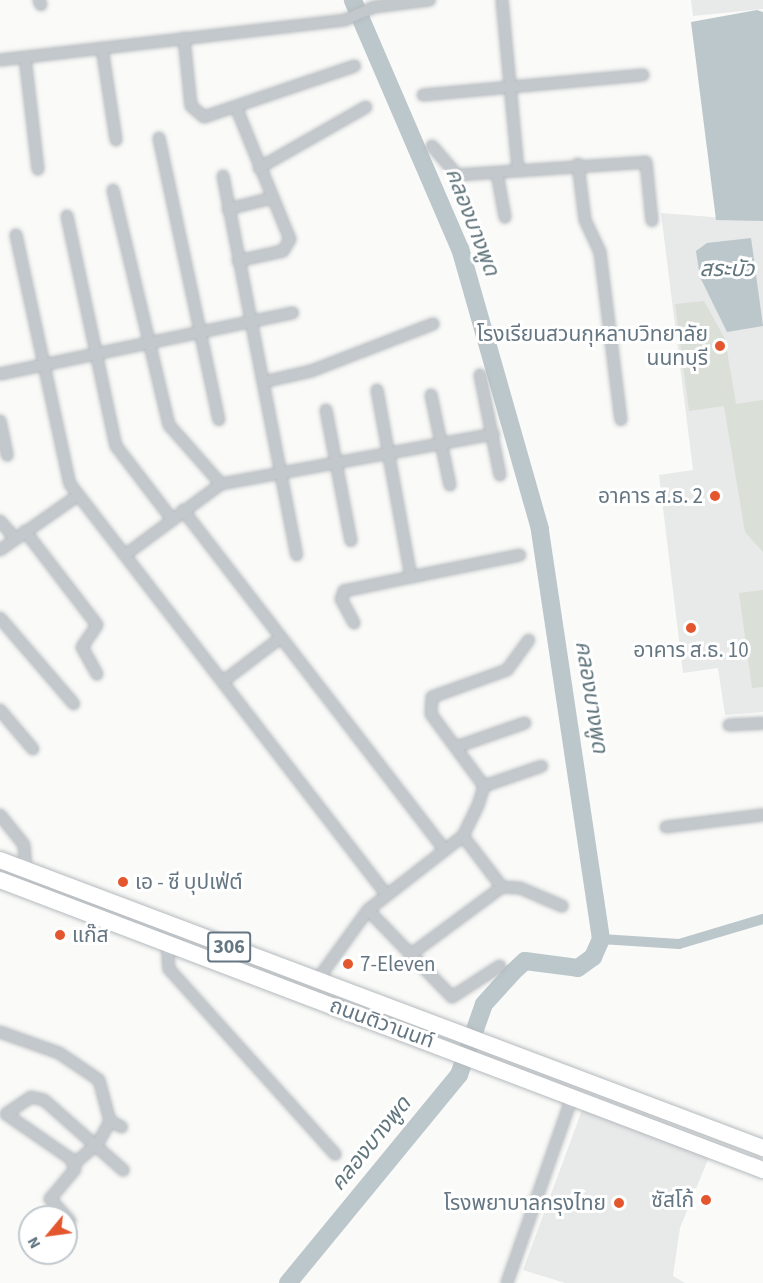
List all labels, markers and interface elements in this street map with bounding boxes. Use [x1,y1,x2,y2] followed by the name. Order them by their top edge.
[439,164,505,280] water label: คลองบางพูด
[700,257,754,283] water label: สระบัว
[477,321,708,371] place label: โรงเรียนสวนกุหลาบวิทยาลัย นนทบุรี
[713,339,727,353] marker: โรงเรียนสวนกุหลาบวิทยาลัย นนทบุรี
[598,483,703,509] place label: อาคาร ส.ธ. 2
[708,489,722,503] marker: อาคาร ส.ธ. 2
[684,621,698,635] marker: อาคาร ส.ธ. 10
[633,637,749,663] place label: อาคาร ส.ธ. 10
[569,639,613,755] water label: คลองบางพูด
[135,869,243,895] place label: เอ - ซี บุปเฟ่ต์
[116,875,130,889] marker: เอ - ซี บุปเฟ่ต์
[72,922,109,948] place label: แก๊ส
[53,928,67,942] marker: แก๊ส
[206,930,252,964] road number: 306
[360,951,436,977] place label: 7-Eleven
[341,957,355,971] marker: 7-Eleven
[326,992,438,1054] street label: ถนนติวานนท์
[325,1092,417,1196] water label: คลองบางพูด
[651,1187,694,1213] place label: ซัสโก้
[444,1190,606,1216] place label: โรงพยาบาลกรุงไทย
[699,1193,713,1207] marker: ซัสโก้
[610,1194,628,1212] marker: โรงพยาบาลกรุงไทย
[18,1205,78,1265] north arrow
[22,1233,46,1253] text: N

